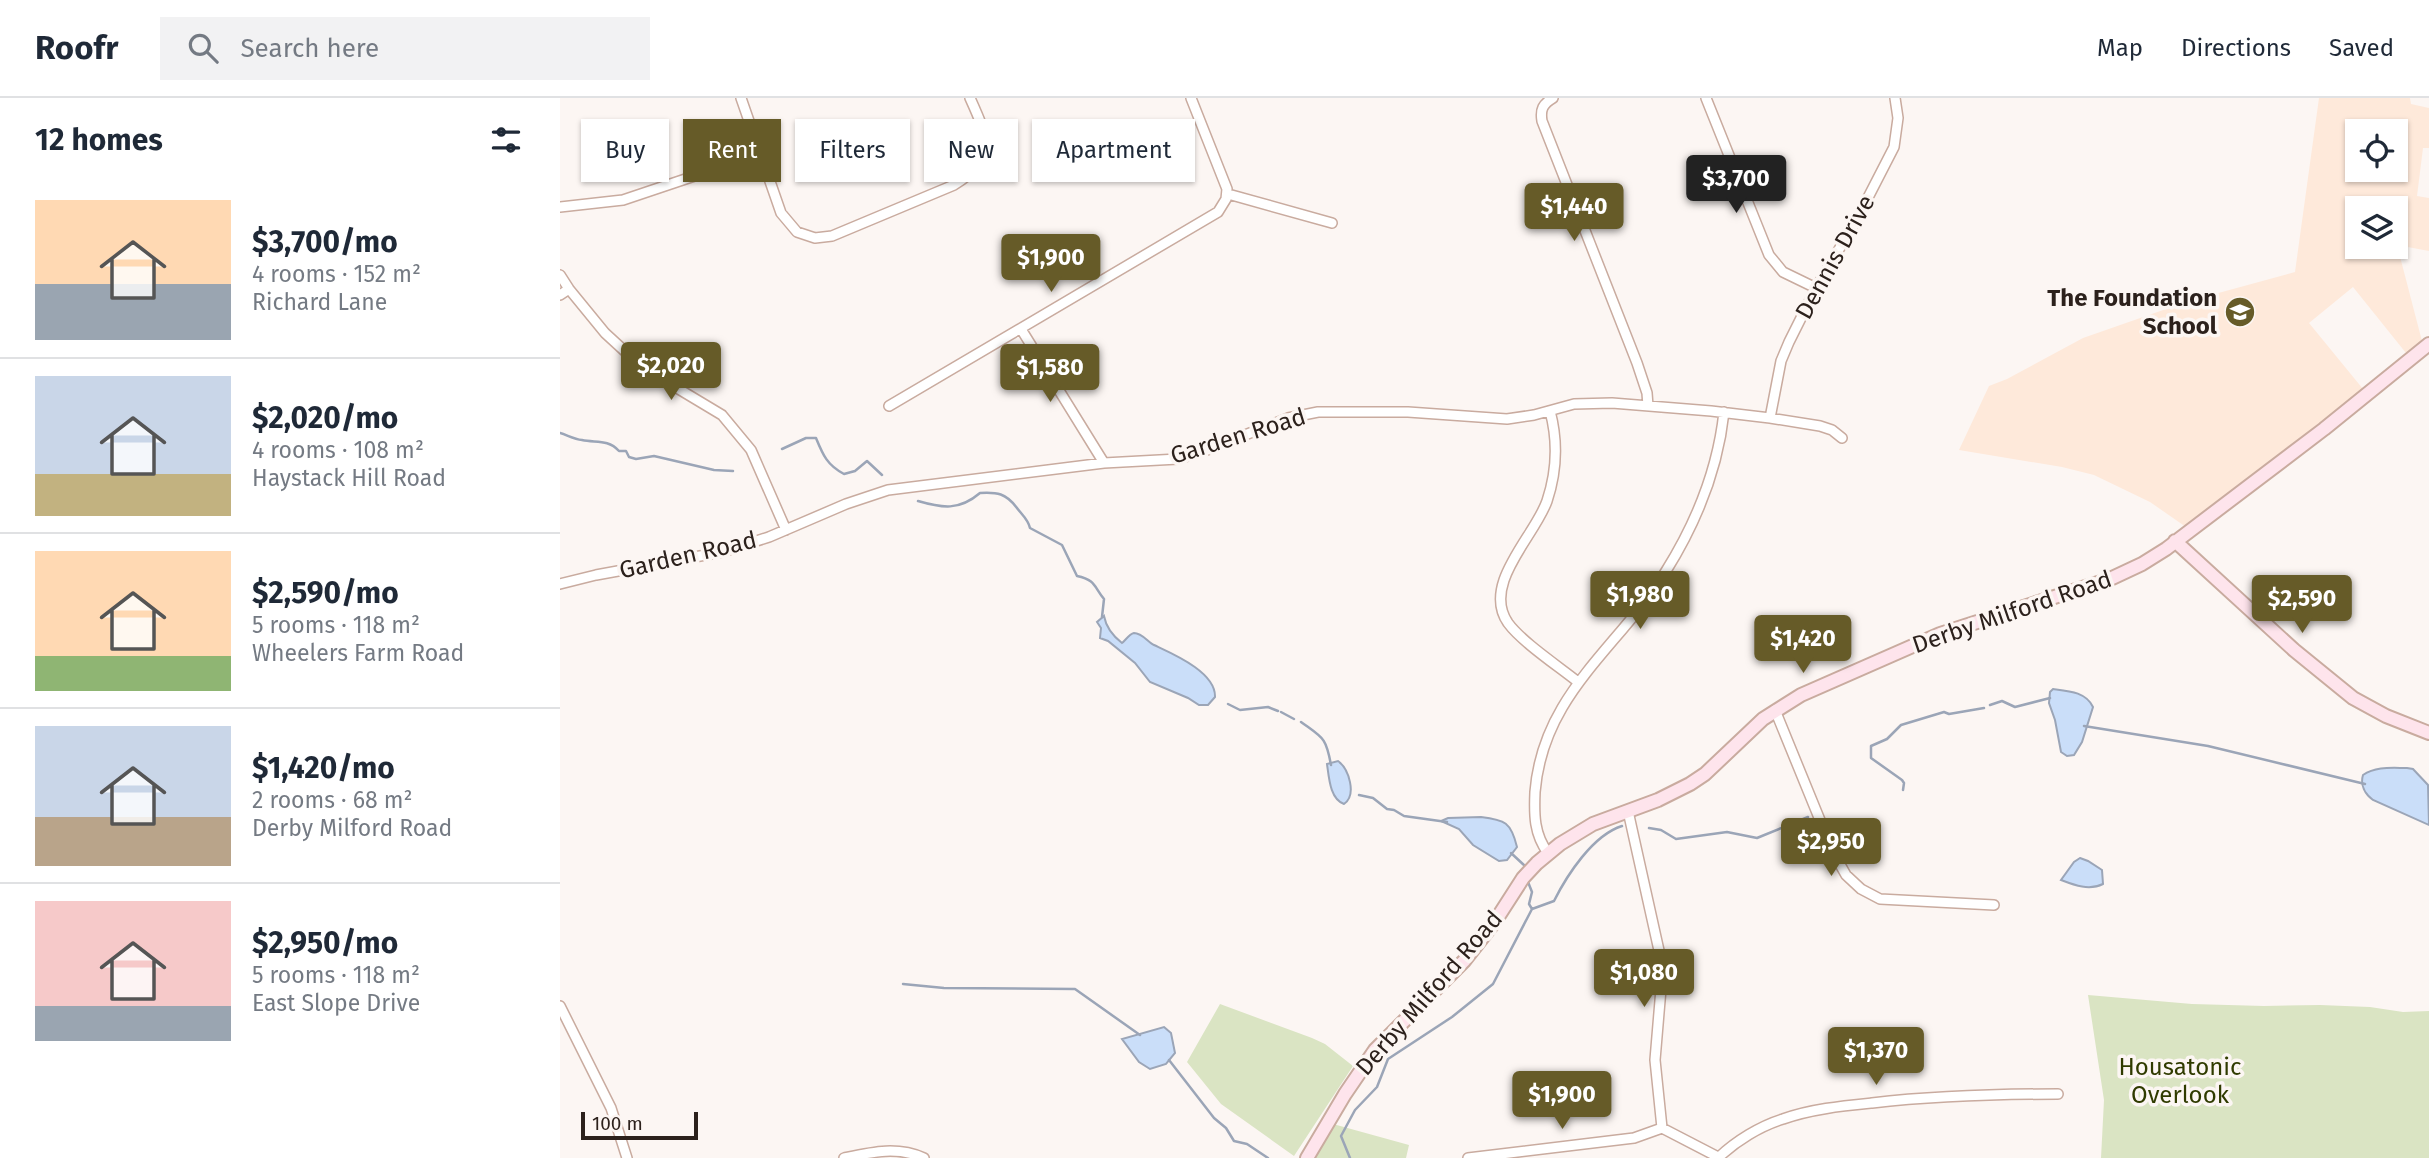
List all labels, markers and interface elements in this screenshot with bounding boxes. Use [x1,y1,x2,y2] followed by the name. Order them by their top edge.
[160,17,650,80] search box
[35,28,118,68] text: Roofr
[184,29,222,67] icon: search
[240,33,379,64] text: Search here
[2097,34,2143,62] text: Map
[2181,34,2291,62] text: Directions
[2329,34,2394,62] text: Saved
[581,119,669,182] chip: Buy
[683,119,781,182] chip: Rent
[795,119,910,182] chip: Filters
[924,119,1018,182] chip: New
[1032,119,1195,182] chip: Apartment
[2345,119,2408,259] map controls
[2345,119,2408,182] button: locate
[487,121,525,159] icon: filters
[35,122,163,158] text: 12 homes
[1679,156,1793,215] pin: $3,700
[1702,164,1770,192] text: $3,700
[1517,184,1631,243] pin: $1,440
[1789,190,1881,324] street label: Dennis Drive
[1541,192,1607,220] text: $1,440
[2345,196,2408,259] button: layers
[252,224,398,260] text: $3,700/mo
[91,228,175,312] icon: home
[994,234,1108,294] pin: $1,900
[1017,243,1085,271] text: $1,900
[252,260,421,288] text: 4 rooms · 152 m²
[2047,284,2218,340] place label: The Foundation School
[252,288,387,316] text: Richard Lane
[2223,295,2257,329] school or university icon: The Foundation School
[614,342,728,402] pin: $2,020
[993,344,1107,404] pin: $1,580
[637,351,705,379] text: $2,020
[1016,353,1084,381] text: $1,580
[252,400,398,436] text: $2,020/mo
[1167,402,1309,470] street label: Garden Road
[91,404,175,488] icon: home
[252,436,424,464] text: 4 rooms · 108 m²
[252,464,446,492] text: Haystack Hill Road
[617,526,759,584] street label: Garden Road
[1909,565,2115,659] street label: Derby Milford Road
[1583,572,1697,631] pin: $1,980
[252,575,399,611] text: $2,590/mo
[2245,575,2359,635] pin: $2,590
[91,579,175,663] icon: home
[1606,580,1674,608] text: $1,980
[2268,584,2336,612] text: $2,590
[252,611,420,639] text: 5 rooms · 118 m²
[1746,616,1860,675] pin: $1,420
[1770,624,1836,652] text: $1,420
[252,639,464,667] text: Wheelers Farm Road
[252,750,395,786] text: $1,420/mo
[91,754,175,838] icon: home
[252,786,413,814] text: 2 rooms · 68 m²
[252,814,452,842] text: Derby Milford Road
[1774,818,1888,878] pin: $2,950
[1797,827,1865,855] text: $2,950
[1350,905,1508,1081] street label: Derby Milford Road
[252,925,398,961] text: $2,950/mo
[91,929,175,1013] icon: home
[1587,950,1701,1009] pin: $1,080
[1610,958,1678,986] text: $1,080
[252,961,420,989] text: 5 rooms · 118 m²
[252,989,420,1017] text: East Slope Drive
[1819,1028,1933,1087] pin: $1,370
[1844,1036,1908,1064] text: $1,370
[2119,1053,2241,1109] park label: Housatonic Overlook
[1505,1072,1619,1131] pin: $1,900
[1528,1080,1596,1108] text: $1,900
[581,1109,698,1141] scale bar
[592,1112,643,1135] text: 100 m

